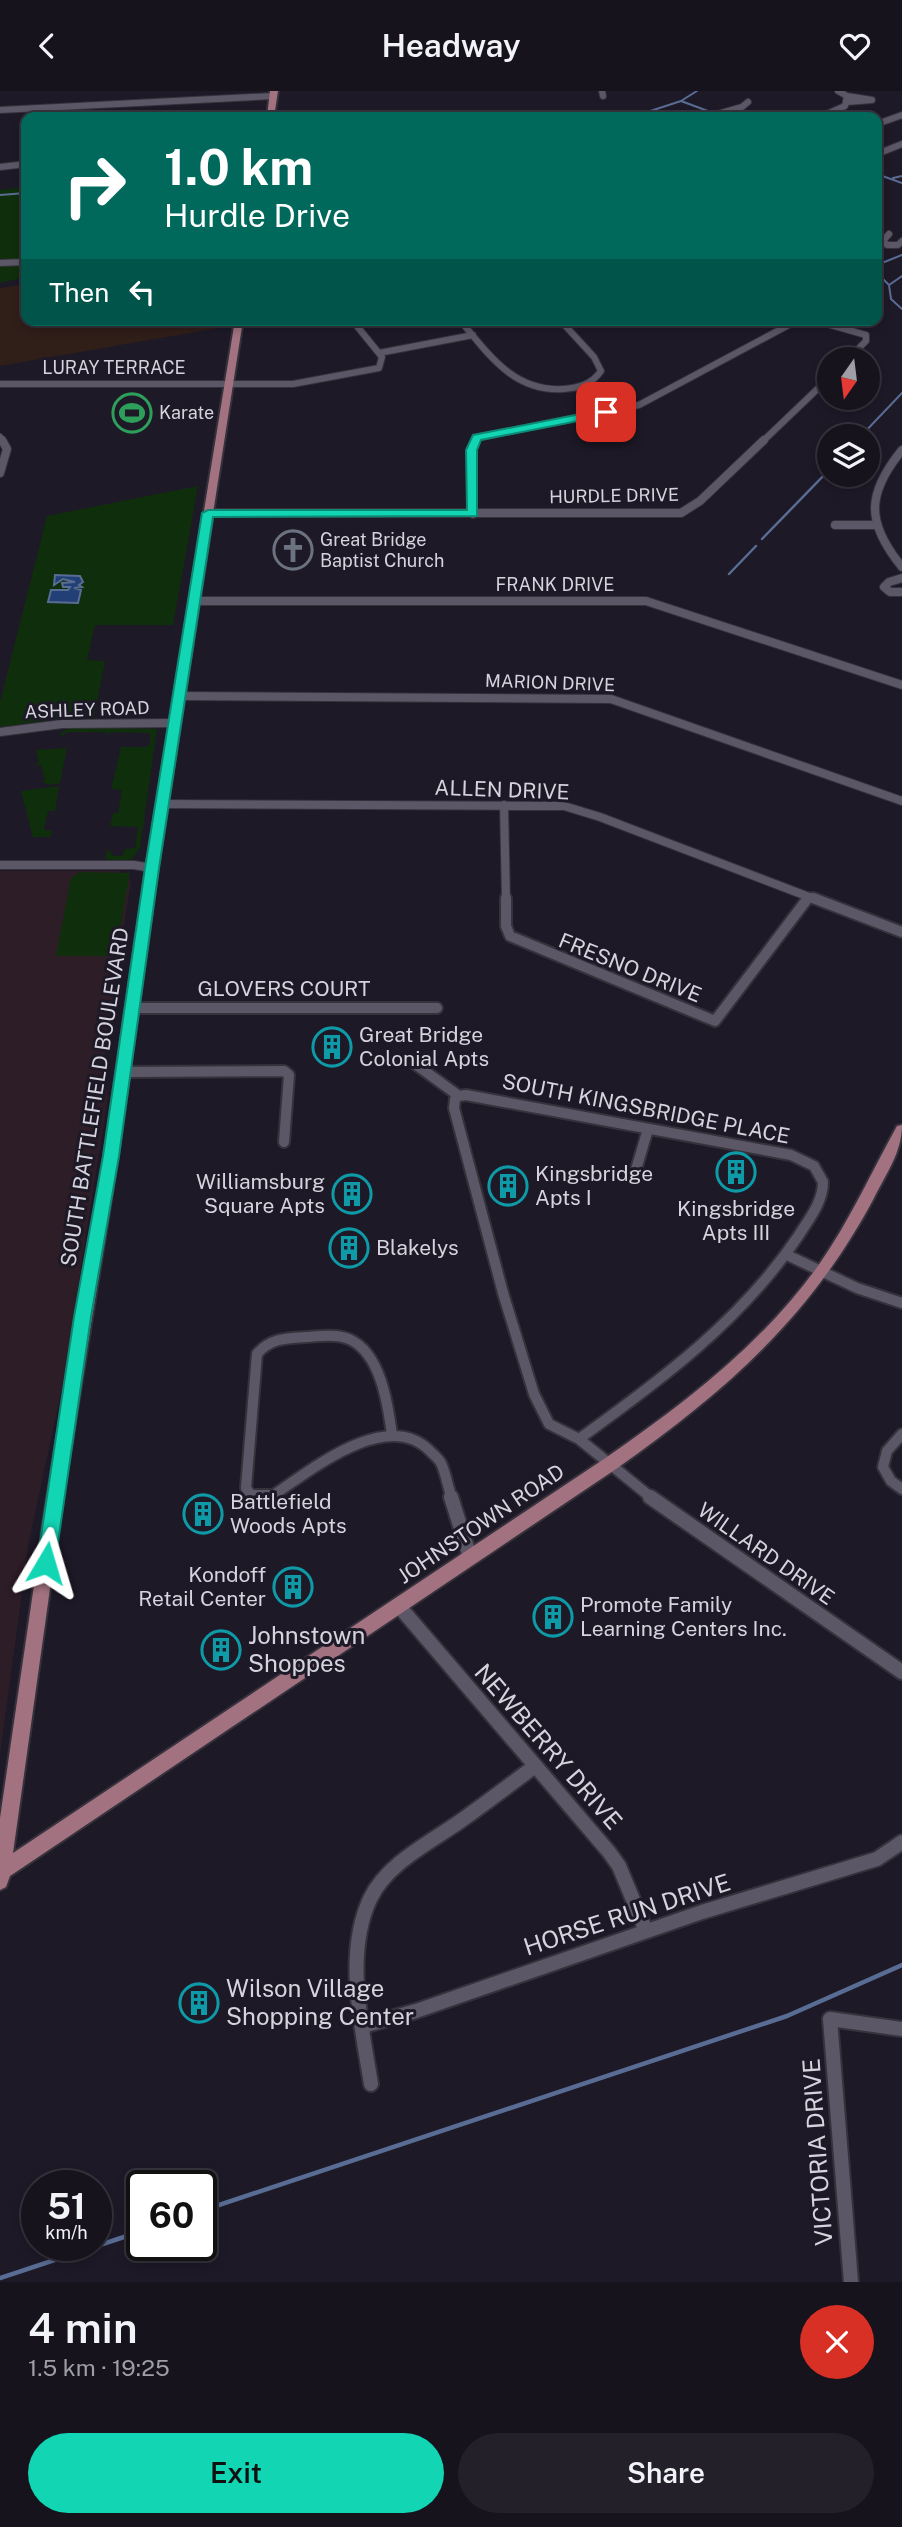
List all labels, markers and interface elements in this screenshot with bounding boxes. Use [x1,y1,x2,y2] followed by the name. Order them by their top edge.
[28,27,66,65] icon: back
[381,27,521,64] text: Headway
[836,27,874,65] icon: heart
[164,138,313,196] text: 1.0 km
[49,140,140,231] icon: right
[164,197,350,234] text: Hurdle Drive
[123,273,161,311] icon: left
[49,277,109,308] text: Then
[817,347,880,409] north arrow
[817,347,880,487] map controls
[42,357,186,378] street label: LURAY TERRACE
[576,382,636,442] pin
[111,392,153,434] sports icon: Karate
[587,393,625,431] icon: arrive
[159,402,214,423] place label: Karate
[817,424,880,487] button: layers
[549,484,679,507] street label: HURDLE DRIVE
[272,529,314,571] church icon: Great Bridge Baptist Church
[320,529,444,571] place label: Great Bridge Baptist Church
[496,574,614,595] street label: FRANK DRIVE
[485,670,615,695] street label: MARION DRIVE
[24,697,150,722] street label: ASHLEY ROAD
[434,775,570,804] street label: ALLEN DRIVE
[55,926,134,1268] street label: SOUTH BATTLEFIELD BOULEVARD
[555,927,705,1008] street label: FRESNO DRIVE
[197,976,371,1001] street label: GLOVERS COURT
[359,1022,489,1071] place label: Great Bridge Colonial Apts
[311,1026,353,1068] building icon: Great Bridge Colonial Apts
[500,1068,792,1149] street label: SOUTH KINGSBRIDGE PLACE
[715,1151,757,1193] building icon: Kingsbridge Apts III
[535,1161,653,1210] place label: Kingsbridge Apts I
[487,1165,529,1207] building icon: Kingsbridge Apts I
[196,1169,325,1218] place label: Williamsburg Square Apts
[331,1173,373,1215] building icon: Williamsburg Square Apts
[677,1196,795,1245] place label: Kingsbridge Apts III
[328,1227,370,1269] building icon: Blakelys
[376,1235,459,1260] place label: Blakelys
[393,1458,569,1589] street label: JOHNSTOWN ROAD
[230,1489,347,1538] place label: Battlefield Woods Apts
[182,1493,224,1535] building icon: Battlefield Woods Apts
[693,1497,839,1610] street label: WILLARD DRIVE
[9,1526,83,1600] position arrow
[138,1562,266,1611] place label: Kondoff Retail Center
[272,1566,314,1608] building icon: Kondoff Retail Center
[580,1592,787,1641] place label: Promote Family Learning Centers Inc.
[532,1596,574,1638] building icon: Promote Family Learning Centers Inc.
[248,1621,365,1677] place label: Johnstown Shoppes
[200,1629,242,1671] building icon: Johnstown Shoppes
[469,1658,628,1835] street label: NEWBERRY DRIVE
[520,1867,734,1961] street label: HORSE RUN DRIVE
[226,1974,414,2030] place label: Wilson Village Shopping Center
[178,1982,220,2024] building icon: Wilson Village Shopping Center
[797,2058,838,2246] street label: VICTORIA DRIVE
[126,2170,217,2261] speed limit sign: 60
[47,2186,86,2227] text: 51
[45,2222,88,2243] text: km/h
[28,2303,137,2352] text: 4 min
[800,2305,874,2379] button: close
[28,2354,170,2381] text: 1.5 km · 19:25
[28,2433,444,2513] button: Exit
[458,2433,874,2513] button: Share

